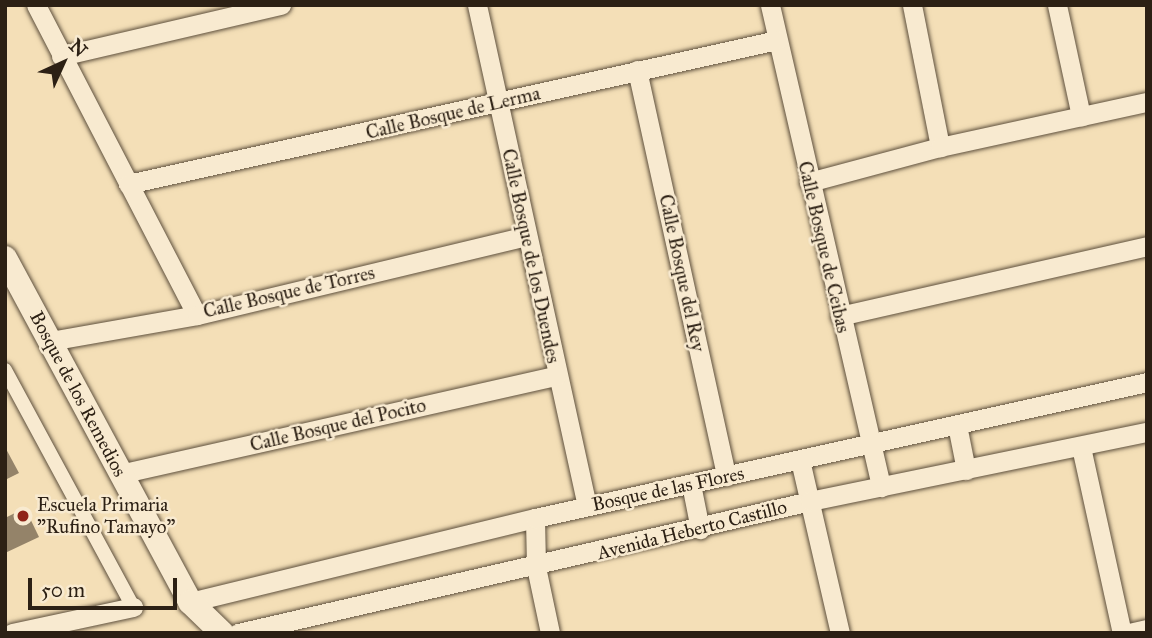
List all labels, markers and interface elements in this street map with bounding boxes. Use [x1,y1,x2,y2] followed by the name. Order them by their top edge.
[28,28,98,98] north arrow
[64,34,92,62] text: N
[364,82,542,144] street label: Calle Bosque de Lerma
[497,147,565,365] street label: Calle Bosque de los Duendes
[793,159,855,335] street label: Calle Bosque de Ceibas
[654,192,710,354] street label: Calle Bosque del Rey
[201,261,377,323] street label: Calle Bosque de Torres
[25,307,131,481] street label: Bosque de los Remedios
[248,394,428,456] street label: Calle Bosque del Pocito
[590,462,746,516] street label: Bosque de las Flores
[37,494,175,538] place label: Escuela Primaria "Rufino Tamayo"
[595,495,789,565] street label: Avenida Heberto Castillo
[15,508,31,524] marker: Escuela Primaria "Rufino Tamayo"
[32,564,180,608] scale bar
[41,577,85,603] text: 50 m

